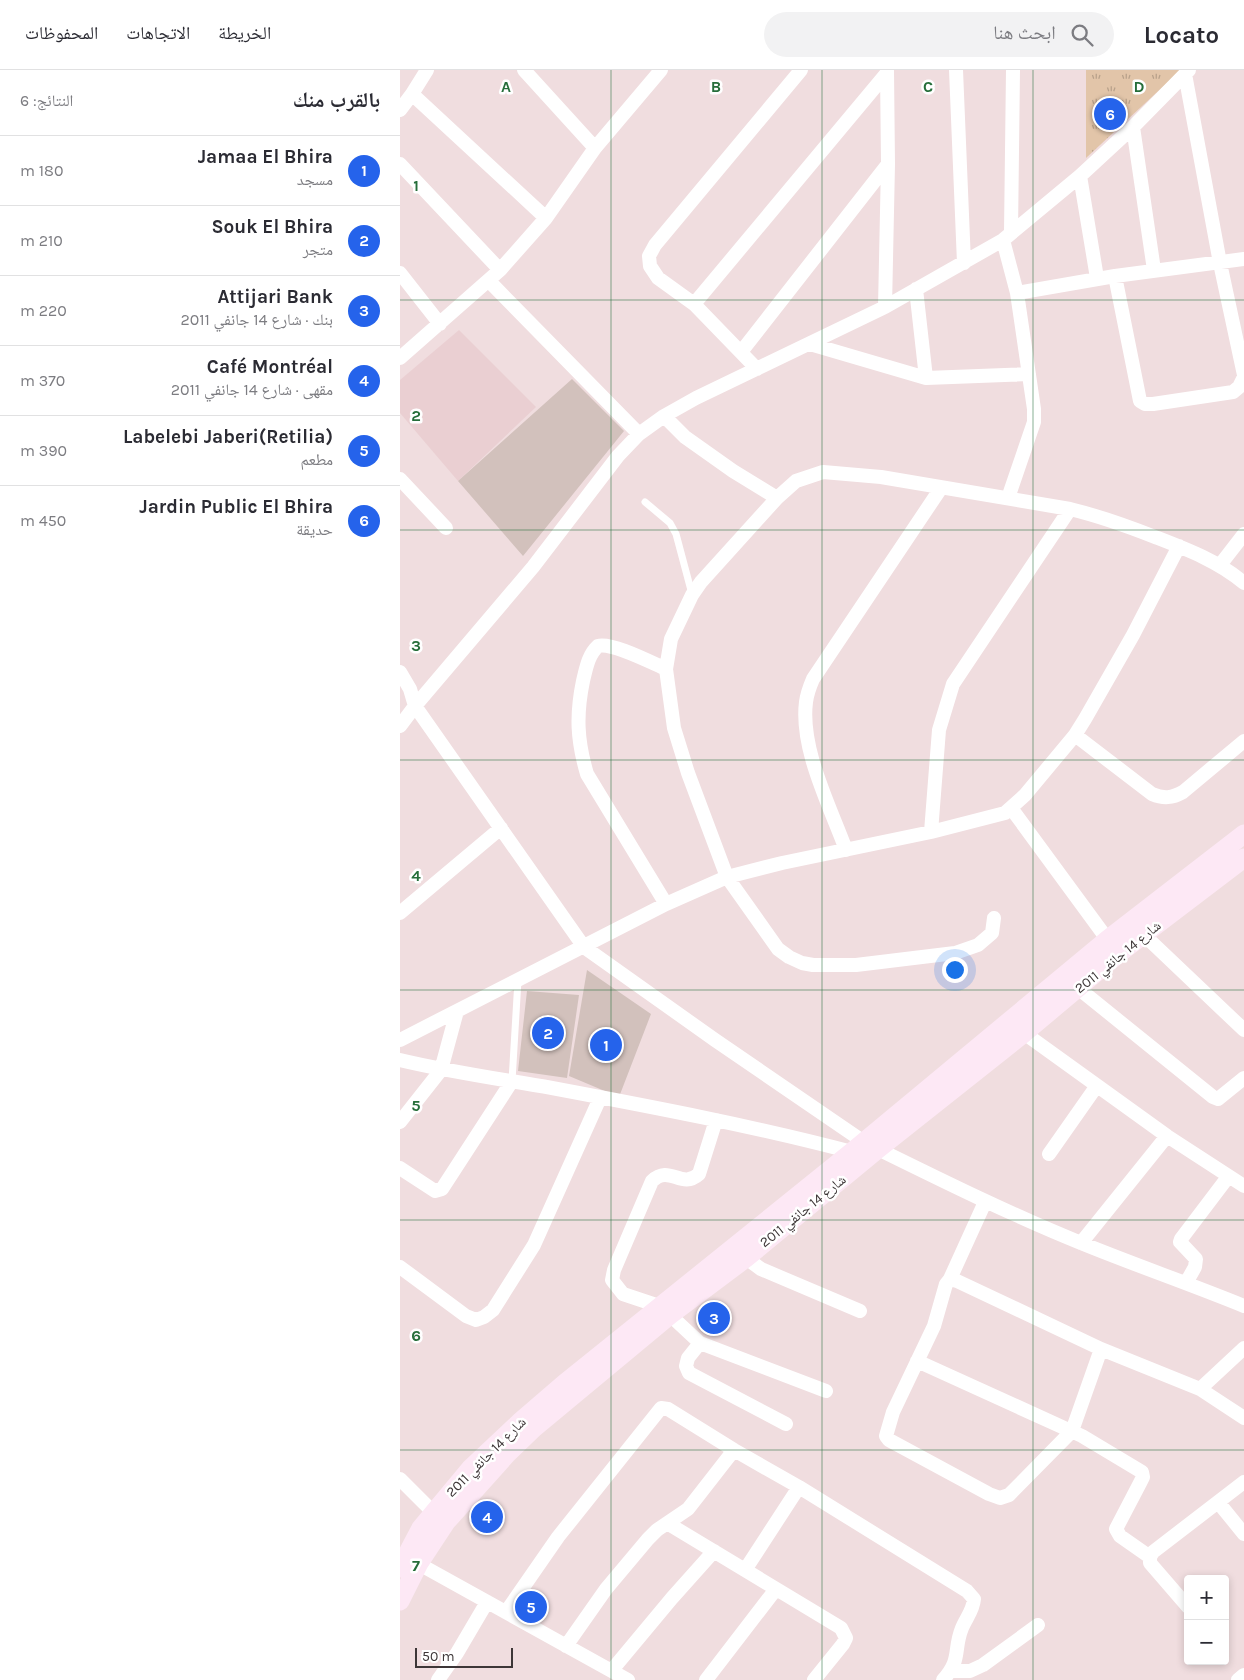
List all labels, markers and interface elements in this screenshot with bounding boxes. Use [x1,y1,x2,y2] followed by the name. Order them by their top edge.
[764,12,1114,57] search box
[1068,21,1096,49] icon: search
[1144,21,1219,49] text: Locato
[25,22,98,44] text: المحفوظات
[126,22,190,44] text: الاتجاهات
[218,22,271,44] text: الخريطة
[993,22,1056,44] text: ابحث هنا
[501,77,511,96] text: A
[711,77,721,96] text: B
[923,77,933,96] text: C
[1134,77,1145,96] text: D
[293,88,380,112] text: بالقرب منك
[20,91,73,110] text: النتائج: 6
[1094,95,1126,133] pin: 6
[198,146,333,168] text: Jamaa El Bhira
[20,161,63,180] text: 180 m
[361,161,367,180] text: 1
[297,170,333,189] text: مسجد
[413,176,419,195] text: 1
[211,216,333,238] text: Souk El Bhira
[20,231,63,250] text: 210 m
[359,231,369,250] text: 2
[303,240,333,259] text: متجر
[217,286,333,308] text: Attijari Bank
[20,301,67,320] text: 220 m
[359,301,369,320] text: 3
[180,310,333,329] text: بنك · شارع 14 جانفي 2011
[207,356,333,378] text: Café Montréal
[20,371,65,390] text: 370 m
[359,371,369,390] text: 4
[171,380,333,399] text: مقهى · شارع 14 جانفي 2011
[411,406,421,425] text: 2
[123,426,333,448] text: Labelebi Jaberi(Retilia)
[20,441,67,460] text: 390 m
[359,441,369,460] text: 5
[301,450,333,469] text: مطعم
[139,496,333,518] text: Jardin Public El Bhira
[20,511,66,530] text: 450 m
[359,511,369,530] text: 6
[296,520,333,539] text: حديقة
[411,636,421,655] text: 3
[411,866,421,885] text: 4
[1071,917,1166,999] street label: شارع 14 جانفي 2011
[942,957,968,983] your location
[532,1014,564,1052] pin: 2
[590,1026,622,1064] pin: 1
[411,1096,421,1115] text: 5
[756,1171,851,1253] street label: شارع 14 جانفي 2011
[698,1299,730,1337] pin: 3
[411,1326,421,1345] text: 6
[442,1413,531,1502] street label: شارع 14 جانفي 2011
[471,1498,503,1536] pin: 4
[412,1556,420,1575] text: 7
[1184,1575,1229,1665] map controls
[1184,1575,1229,1620] button: +
[515,1588,547,1626] pin: 5
[1184,1620,1229,1665] button: −
[415,1645,512,1668] scale bar
[422,1648,455,1665] text: 50 m

